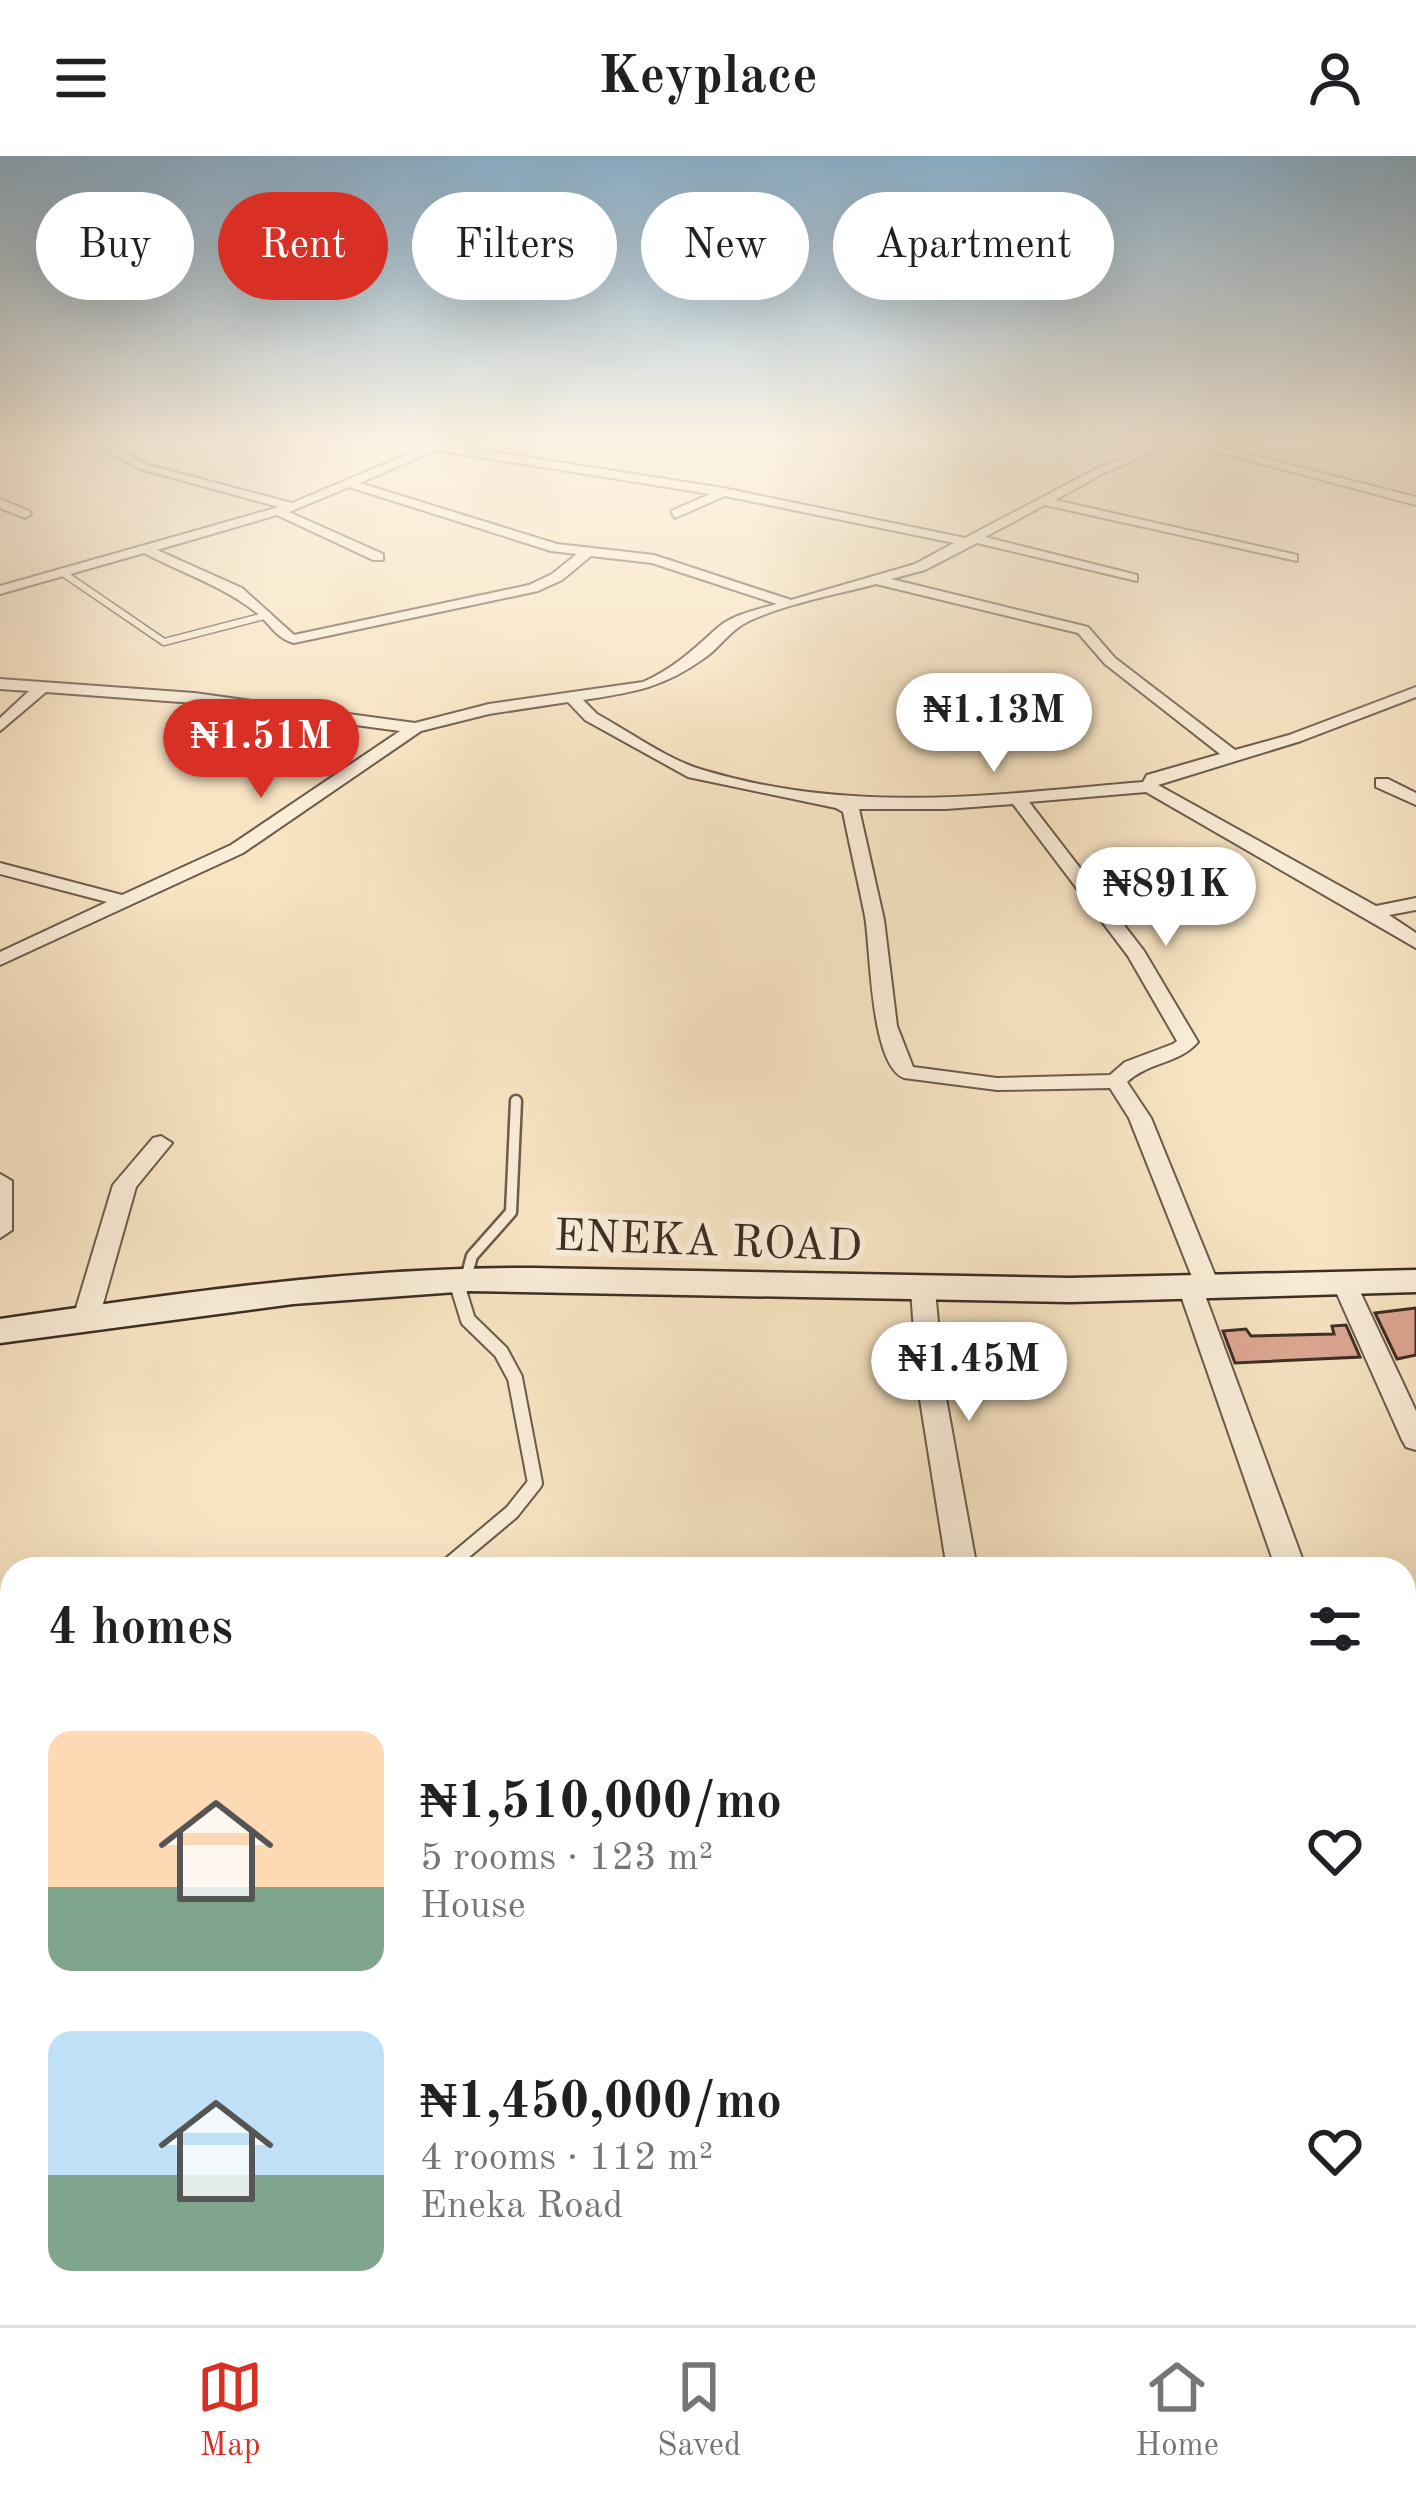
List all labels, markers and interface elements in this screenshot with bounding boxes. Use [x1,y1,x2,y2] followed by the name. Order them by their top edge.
[48,45,114,111] icon: menu
[1302,45,1368,111] icon: person
[598,51,818,105] text: Keyplace
[36,192,194,300] chip: Buy
[218,192,388,300] chip: Rent
[412,192,617,300] chip: Filters
[641,192,809,300] chip: New
[833,192,1114,300] chip: Apartment
[896,673,1092,775] pin: ₦1.13M
[923,692,1065,731] text: ₦1.13M
[163,699,359,801] pin: ₦1.51M
[190,718,332,757] text: ₦1.51M
[1082,847,1250,949] pin: ₦891K
[1103,866,1229,905] text: ₦891K
[553,1216,863,1271] street label: ENEKA ROAD
[871,1322,1067,1424] pin: ₦1.45M
[898,1341,1040,1380] text: ₦1.45M
[1302,1596,1368,1662] icon: filters
[48,1604,233,1655] text: 4 homes
[420,1778,782,1829] text: ₦1,510,000/mo
[144,1779,288,1923] icon: home
[1302,1818,1368,1884] icon: heart
[420,1839,713,1878] text: 5 rooms · 123 m²
[420,1887,526,1926] text: House
[420,2078,782,2129] text: ₦1,450,000/mo
[144,2079,288,2223] icon: home
[1302,2118,1368,2184] icon: heart
[420,2139,713,2178] text: 4 rooms · 112 m²
[420,2187,623,2226] text: Eneka Road
[197,2354,263,2467] tab: Map
[657,2354,741,2467] tab: Saved
[1135,2354,1219,2467] tab: Home

